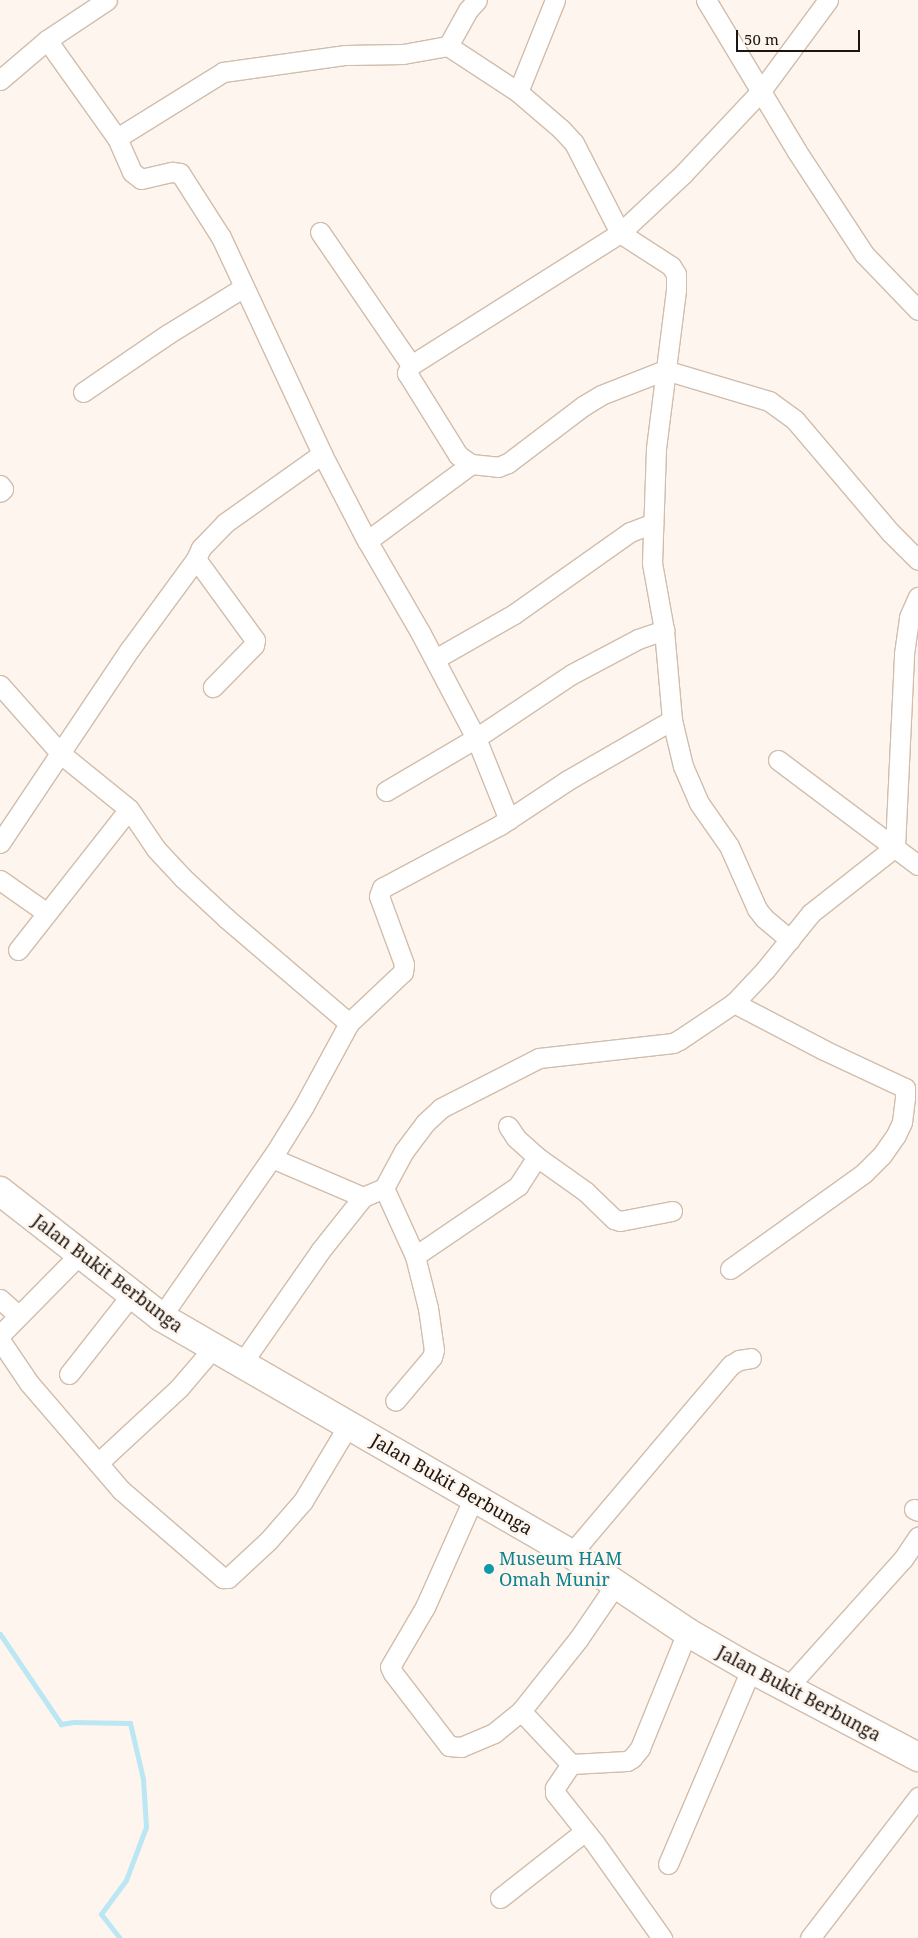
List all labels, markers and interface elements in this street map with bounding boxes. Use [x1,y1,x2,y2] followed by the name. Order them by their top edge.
[738,20,862,52] scale bar
[744,29,779,49] text: 50 m
[28,1209,188,1337] street label: Jalan Bukit Berbunga
[367,1429,537,1539] street label: Jalan Bukit Berbunga
[499,1548,622,1590] place label: Museum HAM Omah Munir
[483,1563,495,1575] marker: Museum HAM Omah Munir
[713,1641,885,1745] street label: Jalan Bukit Berbunga

